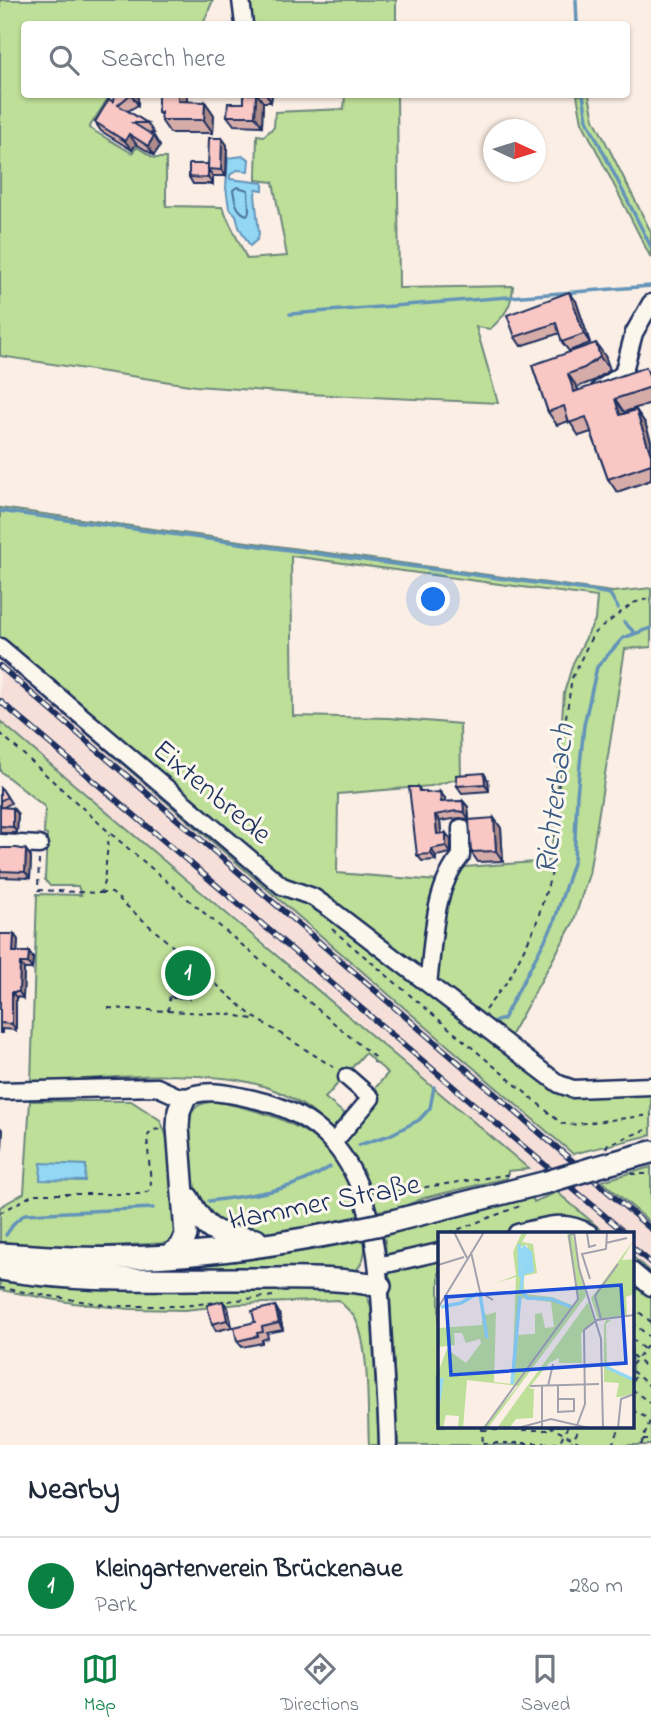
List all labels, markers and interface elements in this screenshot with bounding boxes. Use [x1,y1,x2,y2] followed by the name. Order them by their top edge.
[21,21,630,98] search box
[45,41,83,79] icon: search
[101,41,226,79] text: Search here
[483,119,546,182] north arrow
[416,582,450,616] your location
[524,721,589,877] water label: Richterbach
[142,730,281,857] street label: Eixtenbrede
[165,947,211,999] pin: 1
[225,1164,425,1244] street label: Hammer Straße
[438,1232,634,1428] inset map
[28,1469,120,1513] text: Nearby
[95,1551,403,1589] text: Kleingartenverein Brückenaue
[47,1570,55,1603] text: 1
[569,1570,623,1603] text: 280 m
[95,1589,137,1622] text: Park
[81,1650,119,1719] tab: Map
[280,1650,359,1719] tab: Directions
[521,1650,570,1719] tab: Saved

